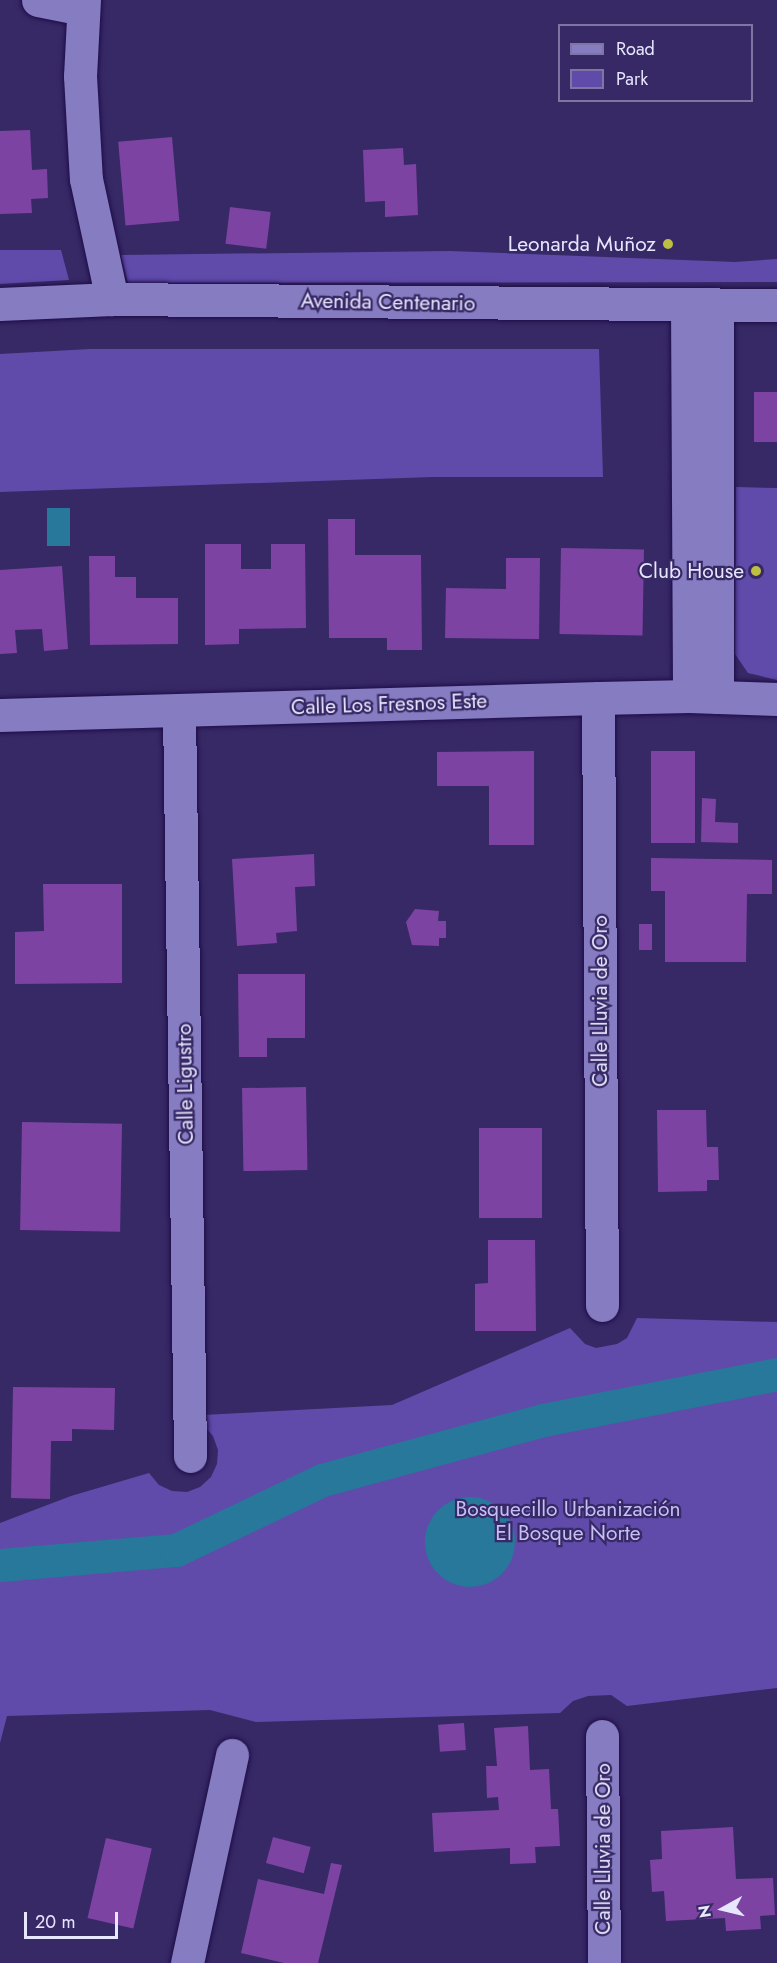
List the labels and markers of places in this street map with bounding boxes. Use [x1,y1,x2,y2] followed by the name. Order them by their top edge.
[508,231,656,257] place label: Leonarda Muñoz
[661,237,675,251] marker: Leonarda Muñoz
[639,558,744,584] place label: Club House
[749,564,763,578] marker: Club House

